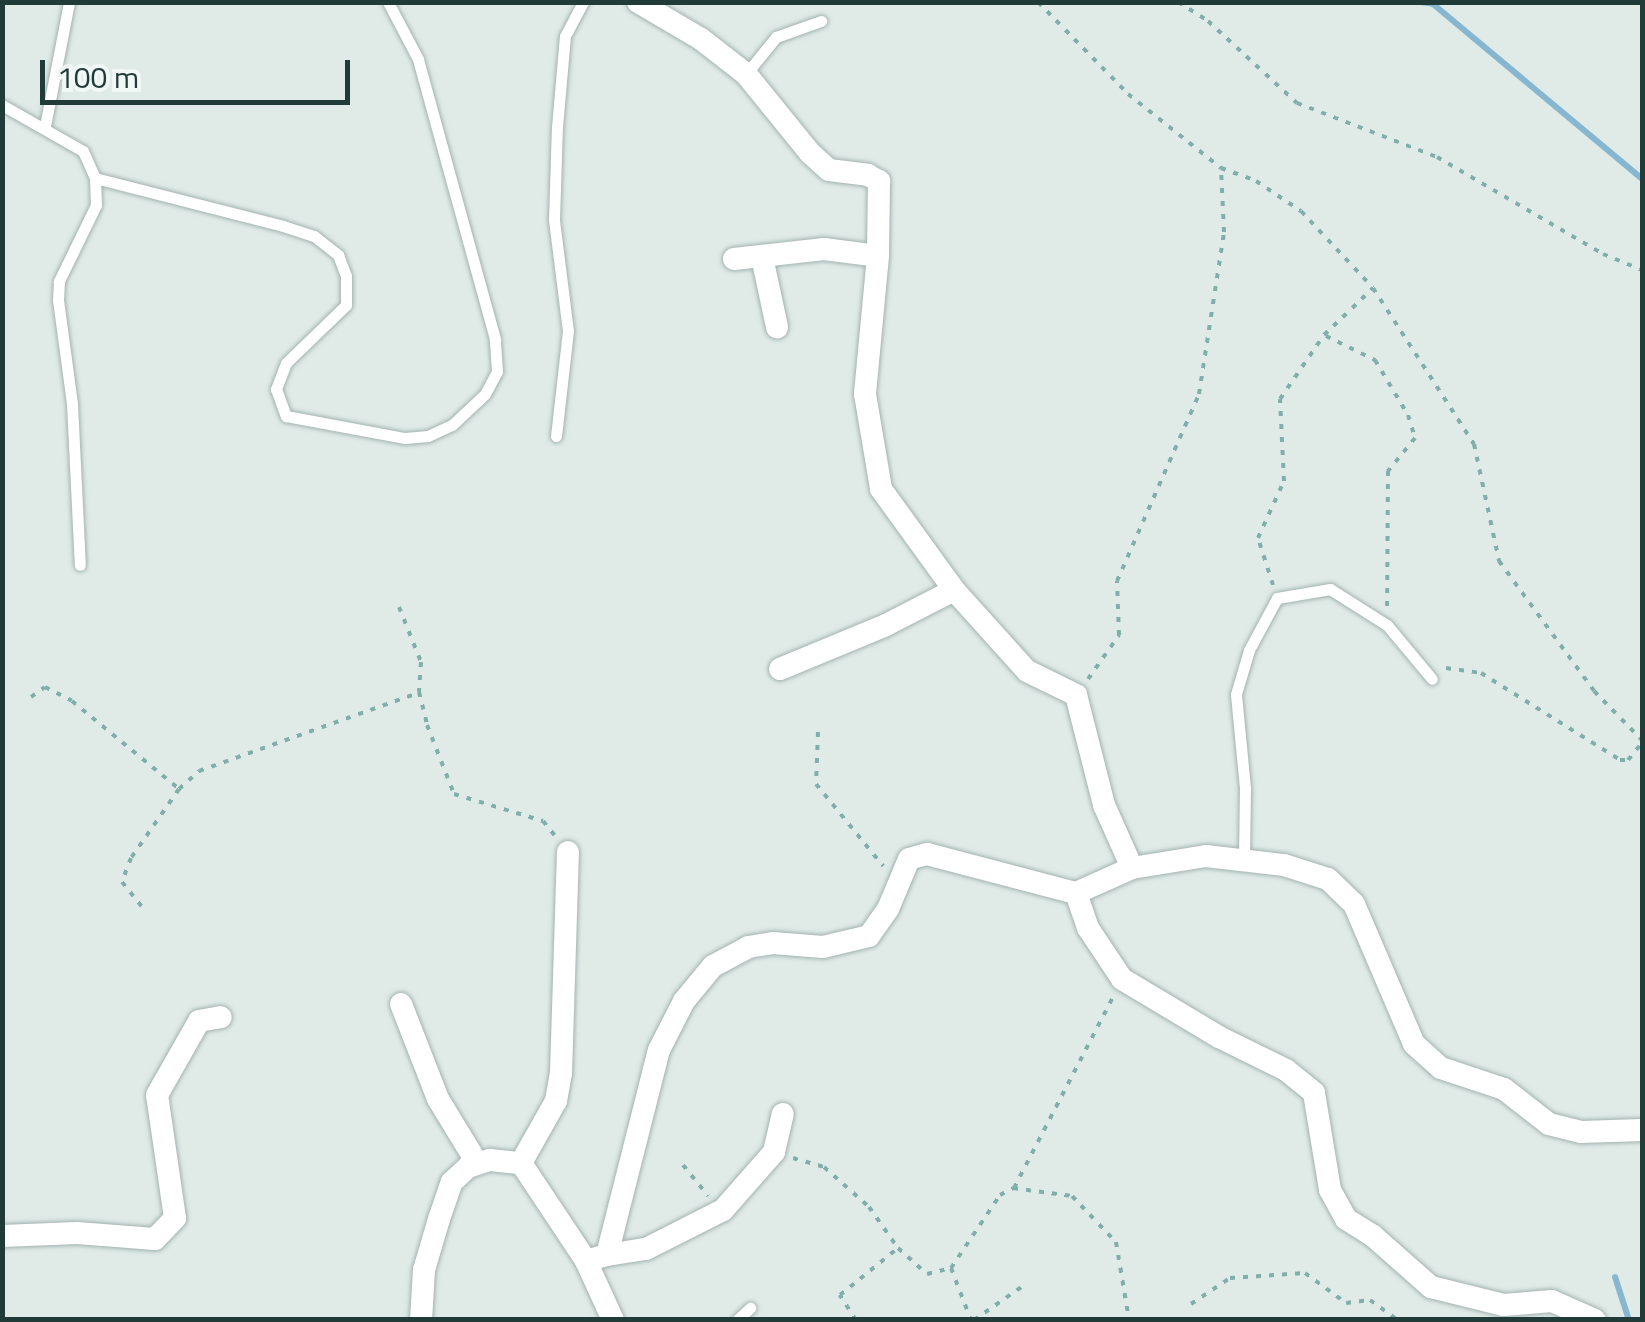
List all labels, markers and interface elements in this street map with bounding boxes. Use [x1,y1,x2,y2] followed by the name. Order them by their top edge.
[45,40,355,102] scale bar
[57,54,139,100] text: 100 m

